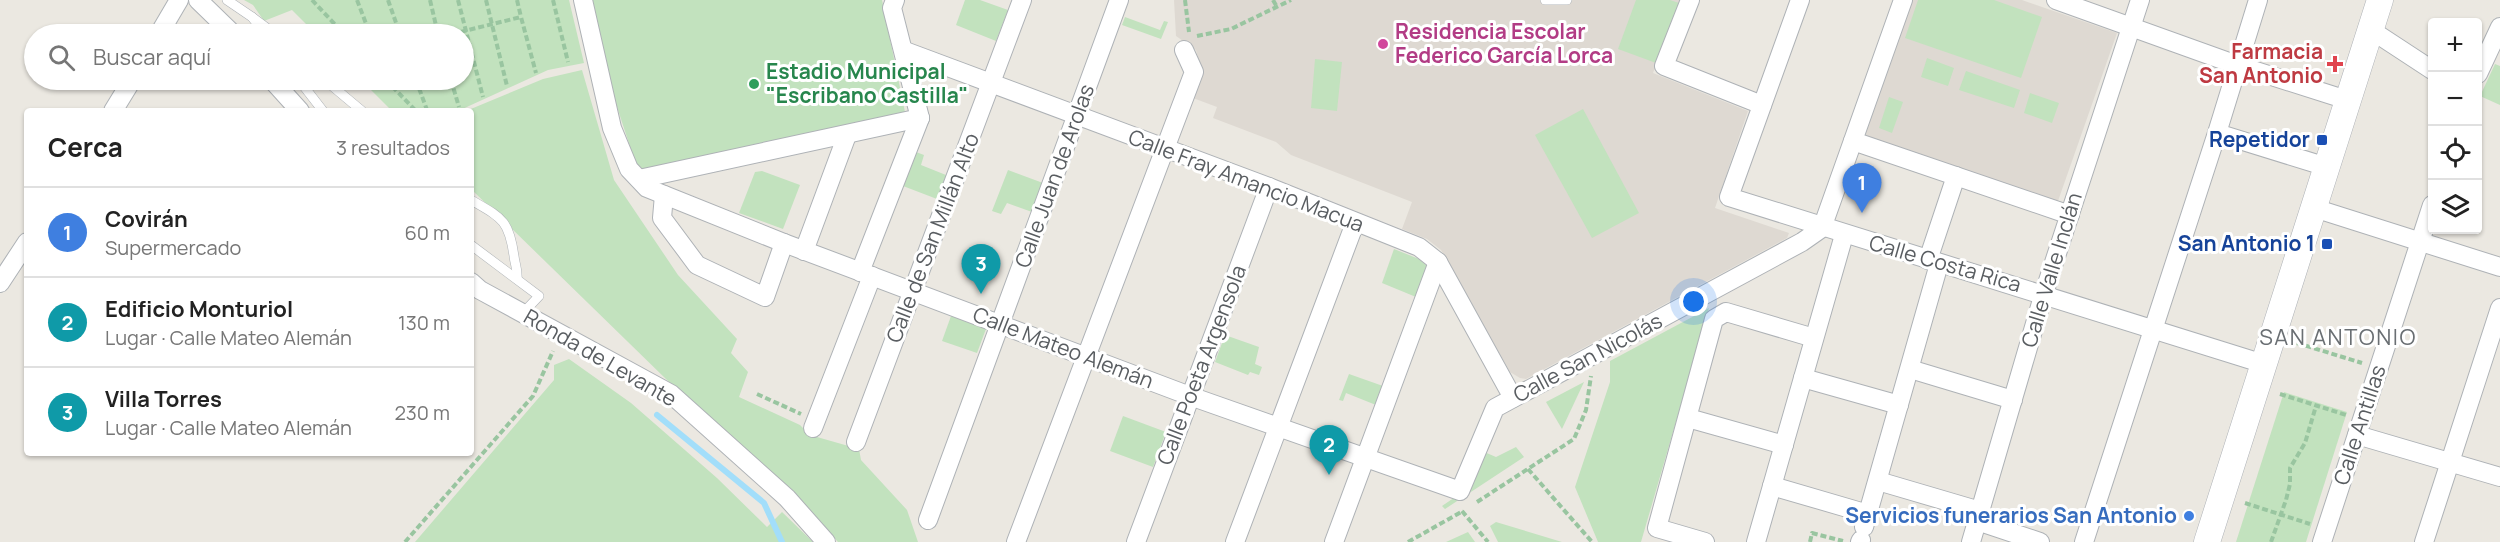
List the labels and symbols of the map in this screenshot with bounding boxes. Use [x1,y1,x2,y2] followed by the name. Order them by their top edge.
[1395,17,1613,69] place label: Residencia Escolar Federico García Lorca
[1376,37,1390,51] marker: Residencia Escolar Federico García Lorca
[2199,37,2323,89] place label: Farmacia San Antonio
[766,57,968,109] place label: Estadio Municipal "Escribano Castilla"
[2328,57,2342,71] marker: Farmacia San Antonio
[747,77,761,91] marker: Estadio Municipal "Escribano Castilla"
[1008,80,1100,271] street label: Calle Juan de Arolas
[1125,122,1368,238] street label: Calle Fray Amancio Macua
[2209,125,2310,153] place label: Repetidor
[879,129,985,347] street label: Calle de San Millán Alto
[2315,133,2329,147] marker: Repetidor
[1842,164,1882,213] pin: 1
[2014,189,2088,350] street label: Calle Valle Inclán
[1866,228,2025,298] street label: Calle Costa Rica
[2178,229,2315,257] place label: San Antonio 1
[2320,237,2334,251] marker: San Antonio 1
[962,244,1000,294] pin: 3
[1150,261,1252,469] street label: Calle Poeta Argensola
[1679,287,1708,316] your location
[969,300,1158,394] street label: Calle Mateo Alemán
[519,302,682,412] street label: Ronda de Levante
[1508,306,1667,408] street label: Calle San Nicolás
[2259,322,2417,352] district label: SAN ANTONIO
[2326,361,2392,488] street label: Calle Antillas
[1310,426,1348,475] pin: 2
[1845,501,2177,529] place label: Servicios funerarios San Antonio
[2182,509,2196,523] marker: Servicios funerarios San Antonio

